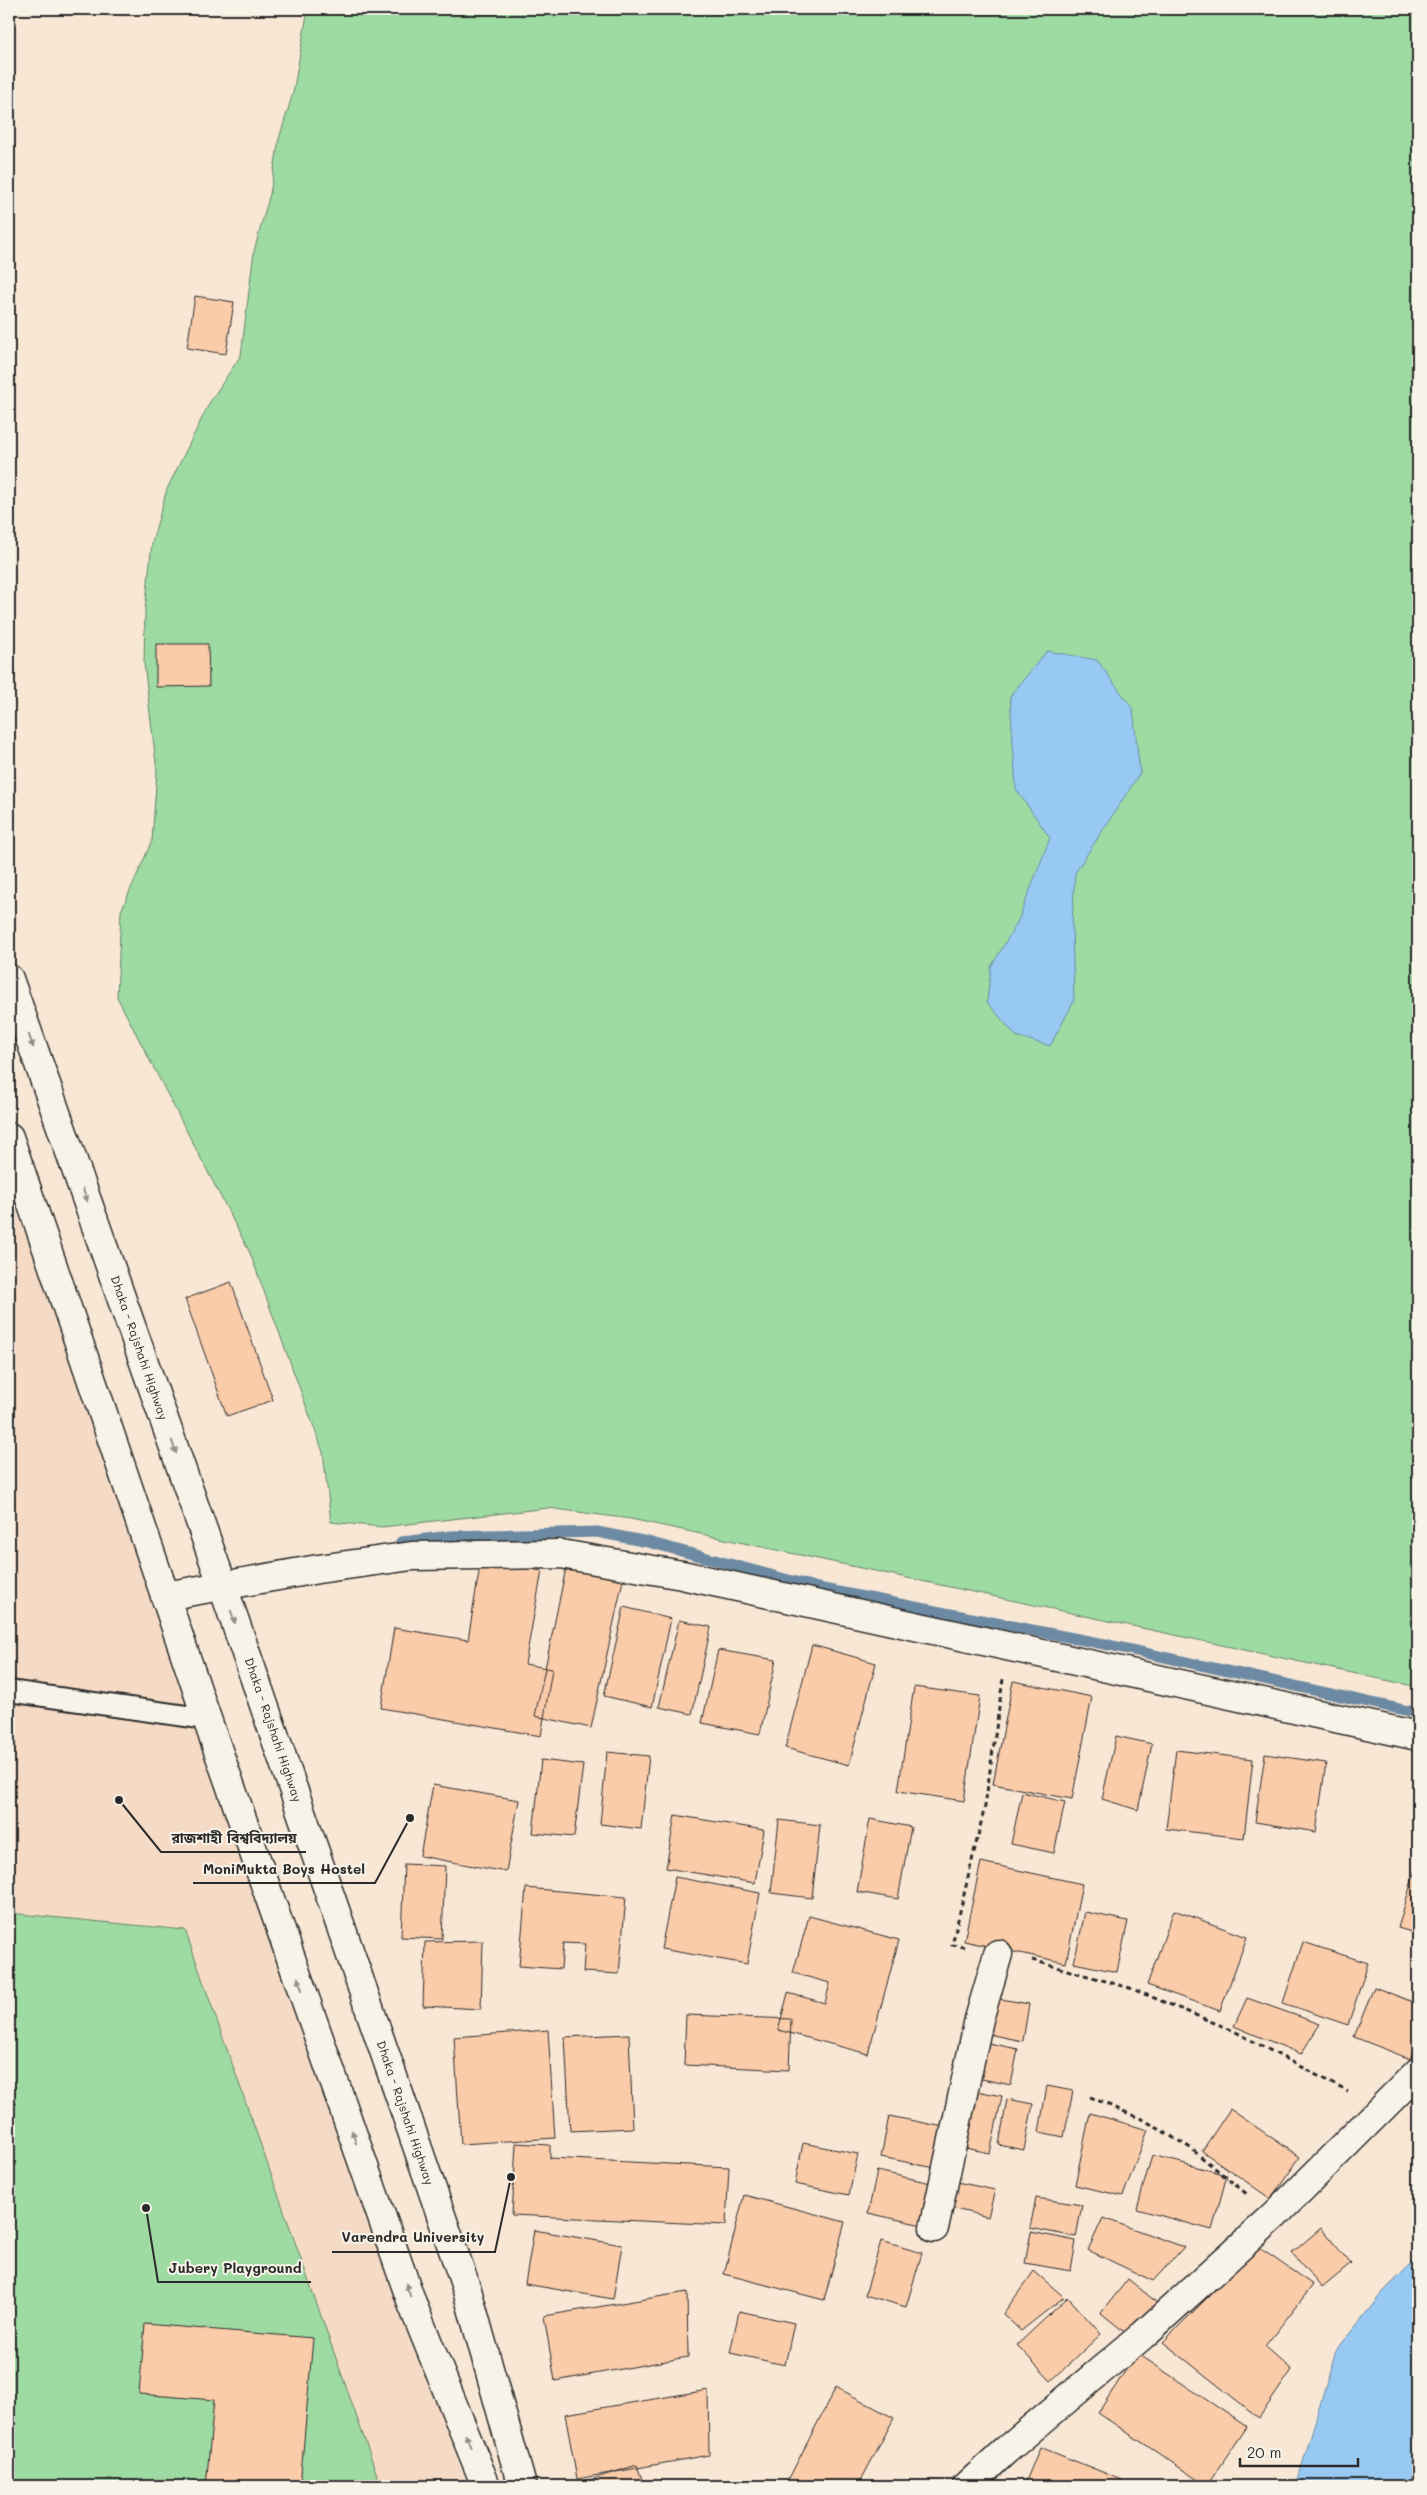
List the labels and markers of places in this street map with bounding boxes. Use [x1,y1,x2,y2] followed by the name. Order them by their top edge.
[161,1823,306,1852] callout: রাজশাহী বিশ্ববিদ্যালয়
[193,1854,375,1883] callout: MoniMukta Boys Hostel
[332,2223,495,2252] callout: Varendra University
[158,2253,311,2282] callout: Jubery Playground

